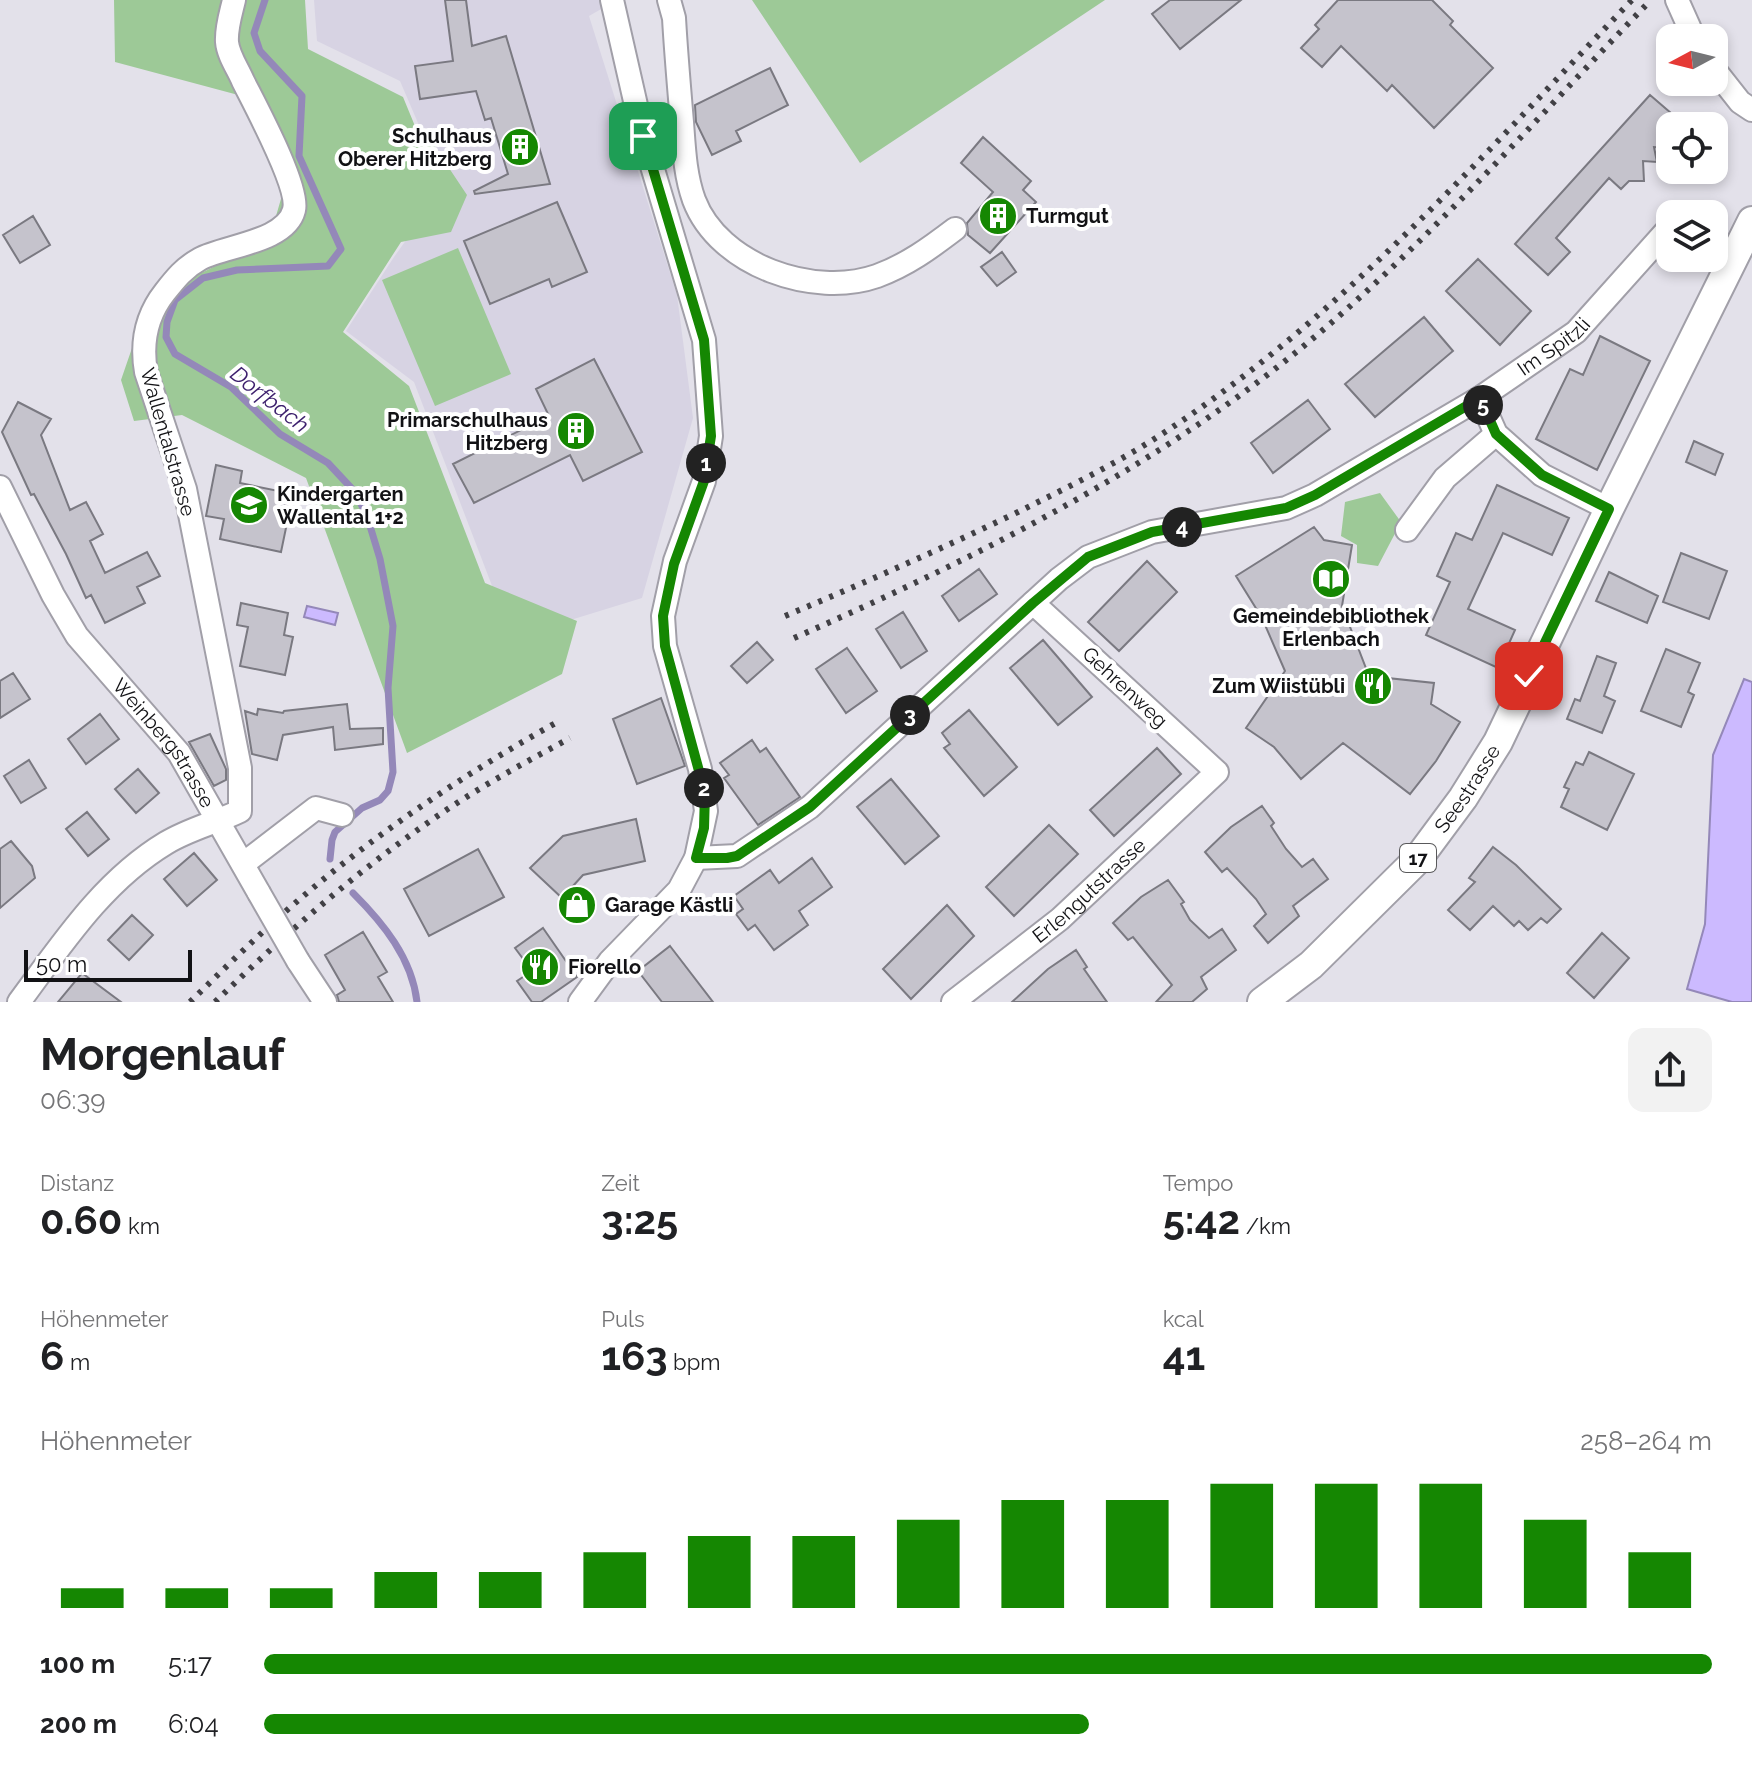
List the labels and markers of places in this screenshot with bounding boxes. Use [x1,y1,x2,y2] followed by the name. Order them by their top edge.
[609,102,677,170] pin
[338,124,492,171] place label: Schulhaus Oberer Hitzberg
[499,126,541,168] building icon: Schulhaus Oberer Hitzberg
[977,195,1019,237] building icon: Turmgut
[1026,204,1109,228] place label: Turmgut
[1463,385,1503,425] pin: 5
[387,408,548,455] place label: Primarschulhaus Hitzberg
[555,410,597,452] building icon: Primarschulhaus Hitzberg
[686,443,726,483] pin: 1
[277,482,404,529] place label: Kindergarten Wallental 1+2
[228,484,270,526] school or university icon: Kindergarten Wallental 1+2
[1162,507,1202,547] pin: 4
[1310,558,1352,600] library icon: Gemeindebibliothek Erlenbach
[1233,604,1430,651] place label: Gemeindebibliothek Erlenbach
[1495,642,1563,710] pin
[1352,665,1394,707] restaurant icon: Zum Wiistübli
[1212,674,1345,698] place label: Zum Wiistübli
[890,695,930,735] pin: 3
[684,768,724,808] pin: 2
[556,884,598,926] shop icon: Garage Kästli
[605,893,733,917] place label: Garage Kästli
[519,946,561,988] restaurant icon: Fiorello
[568,955,641,979] place label: Fiorello

